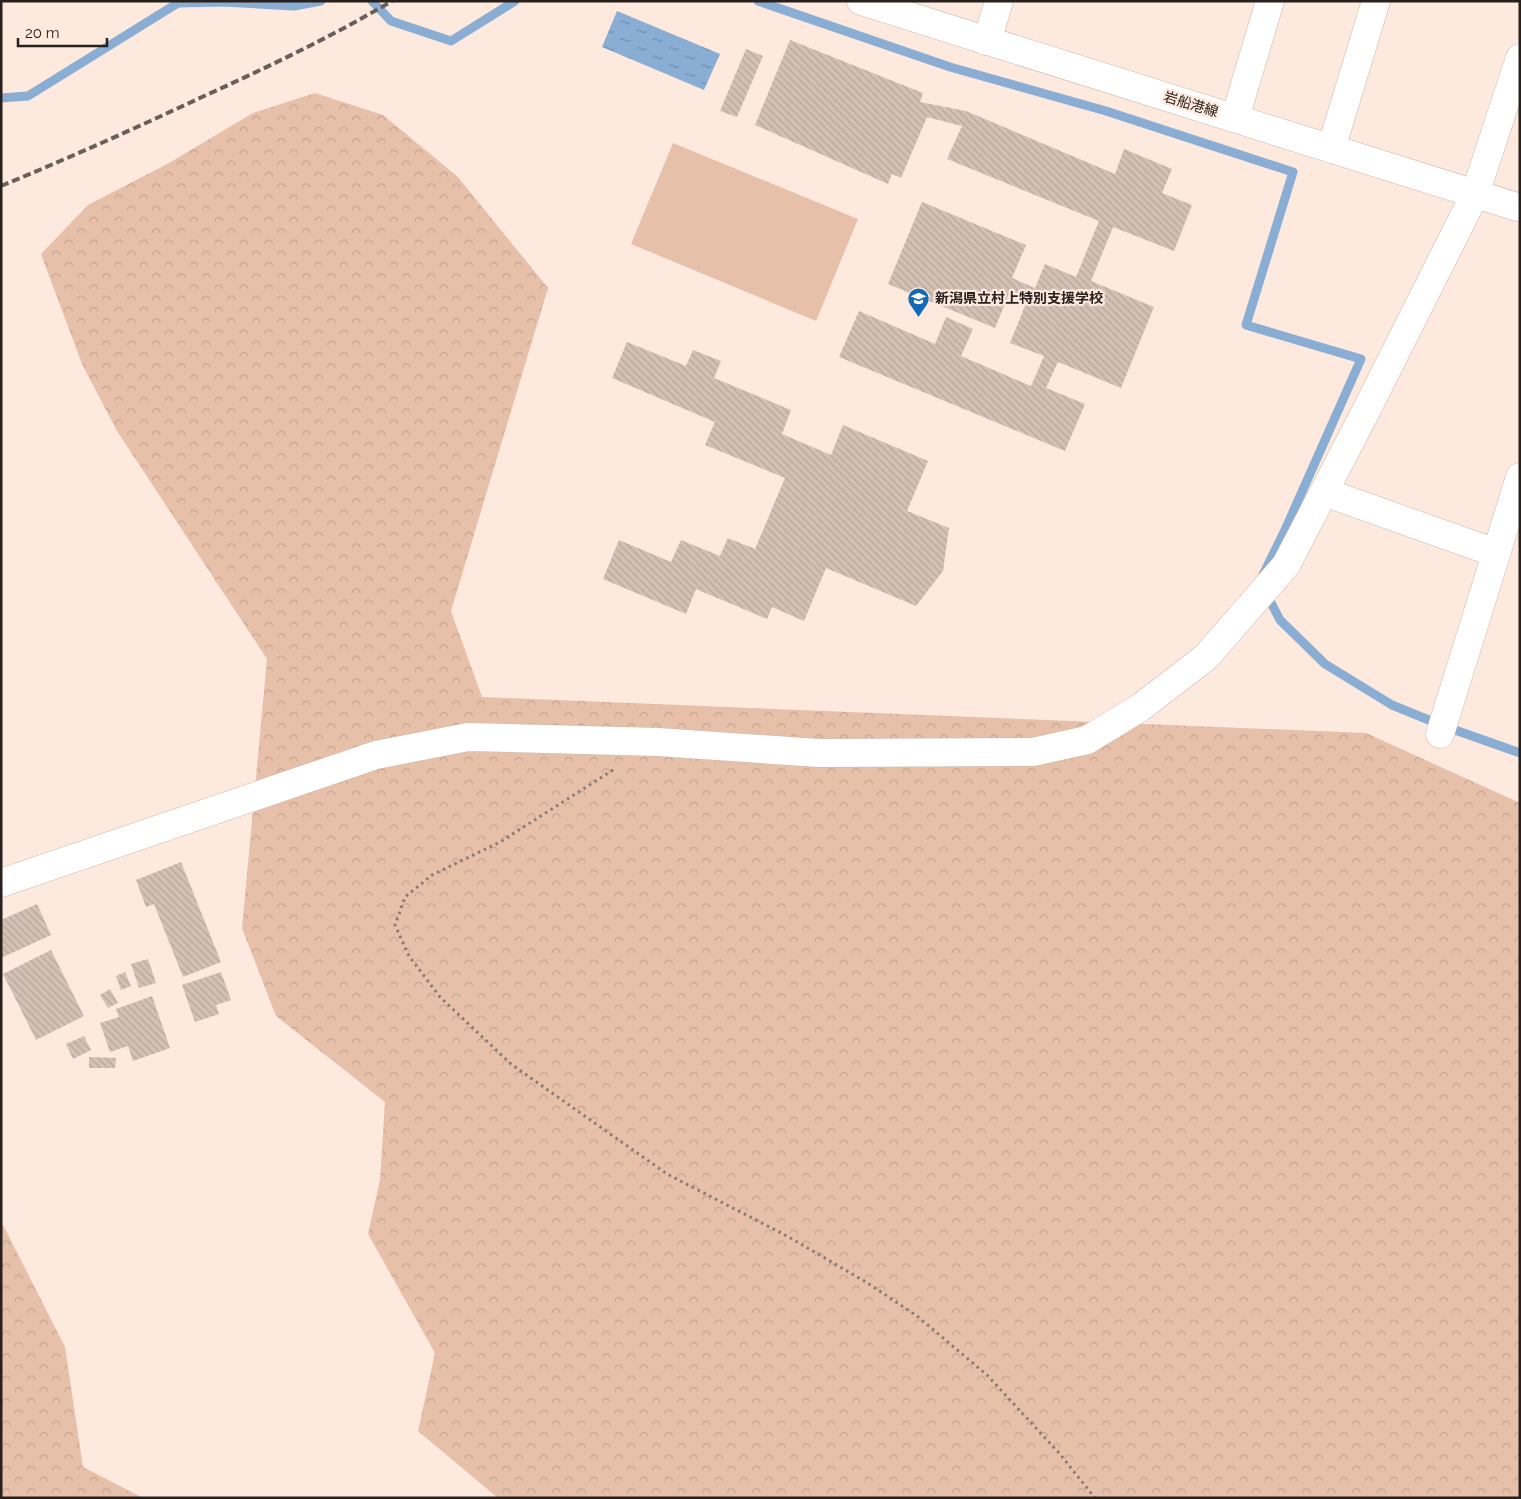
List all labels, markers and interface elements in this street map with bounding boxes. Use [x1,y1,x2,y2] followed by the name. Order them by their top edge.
[18,15,106,47] scale bar
[25,24,60,42] text: 20 m
[1162,88,1220,120] street label: 岩船港線
[907,286,931,317] school or university icon: 新潟県立村上特別支援学校
[935,290,1103,306] place label: 新潟県立村上特別支援学校

